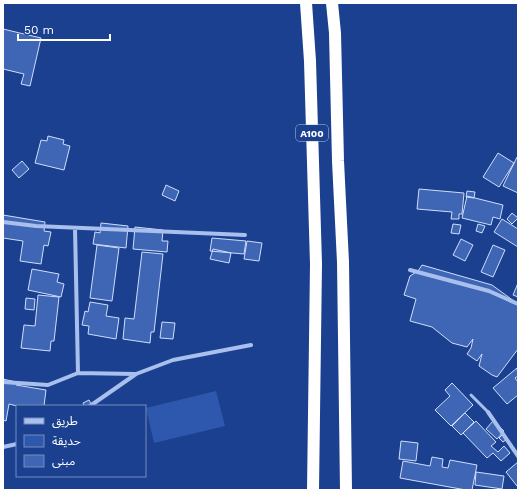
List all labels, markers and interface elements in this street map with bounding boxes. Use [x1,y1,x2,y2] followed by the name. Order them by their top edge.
[18,16,110,42] scale bar
[24,23,54,37] text: 50 m
[296,125,328,141] road number: A100
[16,405,146,477] legend
[52,414,78,429] text: طريق
[52,434,81,448] text: حديقة
[52,454,75,468] text: مبنى

